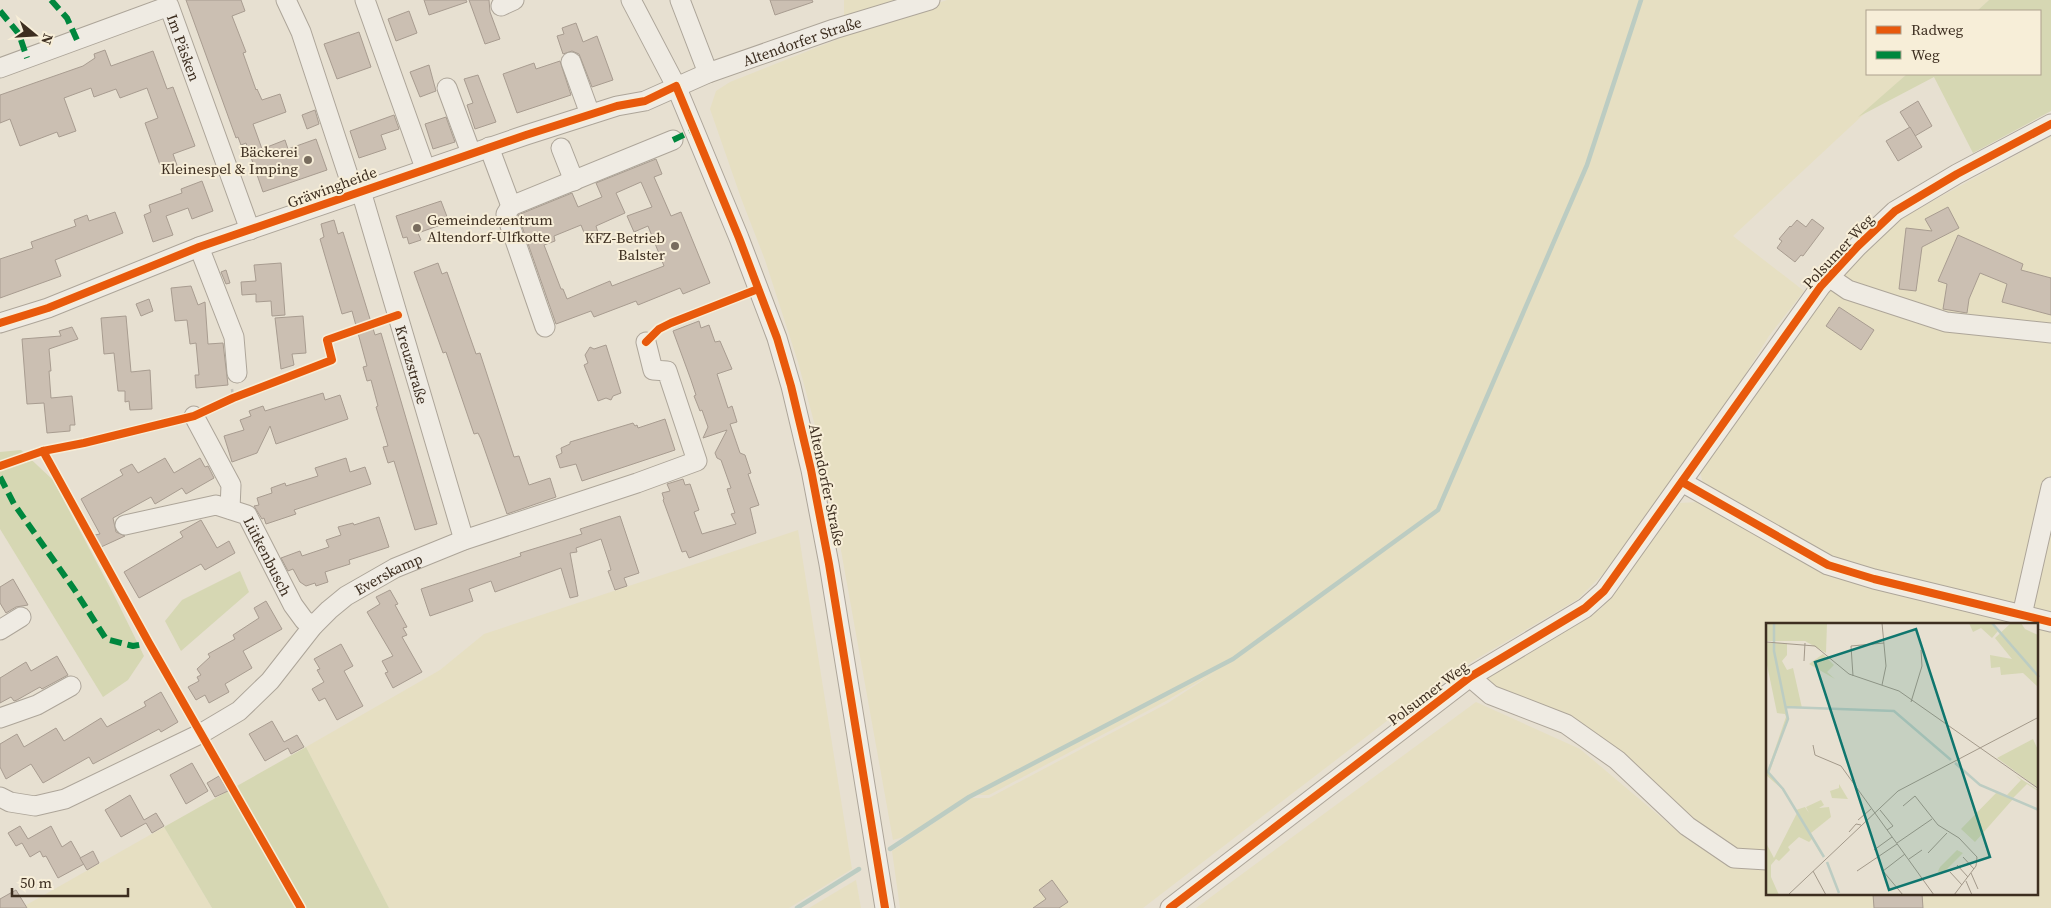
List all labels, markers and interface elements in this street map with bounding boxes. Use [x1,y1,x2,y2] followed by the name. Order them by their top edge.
[10,10,60,60] north arrow
[1866,10,2041,75] legend
[162,11,206,84] street label: Im Päsken
[739,11,864,71] street label: Altendorfer Straße
[1911,19,1964,40] text: Radweg
[36,31,58,47] text: N
[1911,44,1940,65] text: Weg
[161,141,298,179] place label: Bäckerei Kleinespel & Imping
[302,154,314,166] marker: Bäckerei Kleinespel & Imping
[284,161,380,213] street label: Gräwingheide
[427,209,553,247] place label: Gemeindezentrum Altendorf-Ulfkotte
[1798,209,1878,293] street label: Polsumer Weg
[411,222,423,234] marker: Gemeindezentrum Altendorf-Ulfkotte
[584,227,666,265] place label: KFZ-Betrieb Balster
[669,240,681,252] marker: KFZ-Betrieb Balster
[391,323,434,407] street label: Kreuzstraße
[804,422,850,548] street label: Altendorfer Straße
[239,513,297,600] street label: Lütkenbusch
[350,547,426,600] street label: Everskamp
[1766,623,2038,896] inset map
[1383,656,1473,730] street label: Polsumer Weg
[12,866,129,898] scale bar
[20,872,52,893] text: 50 m

